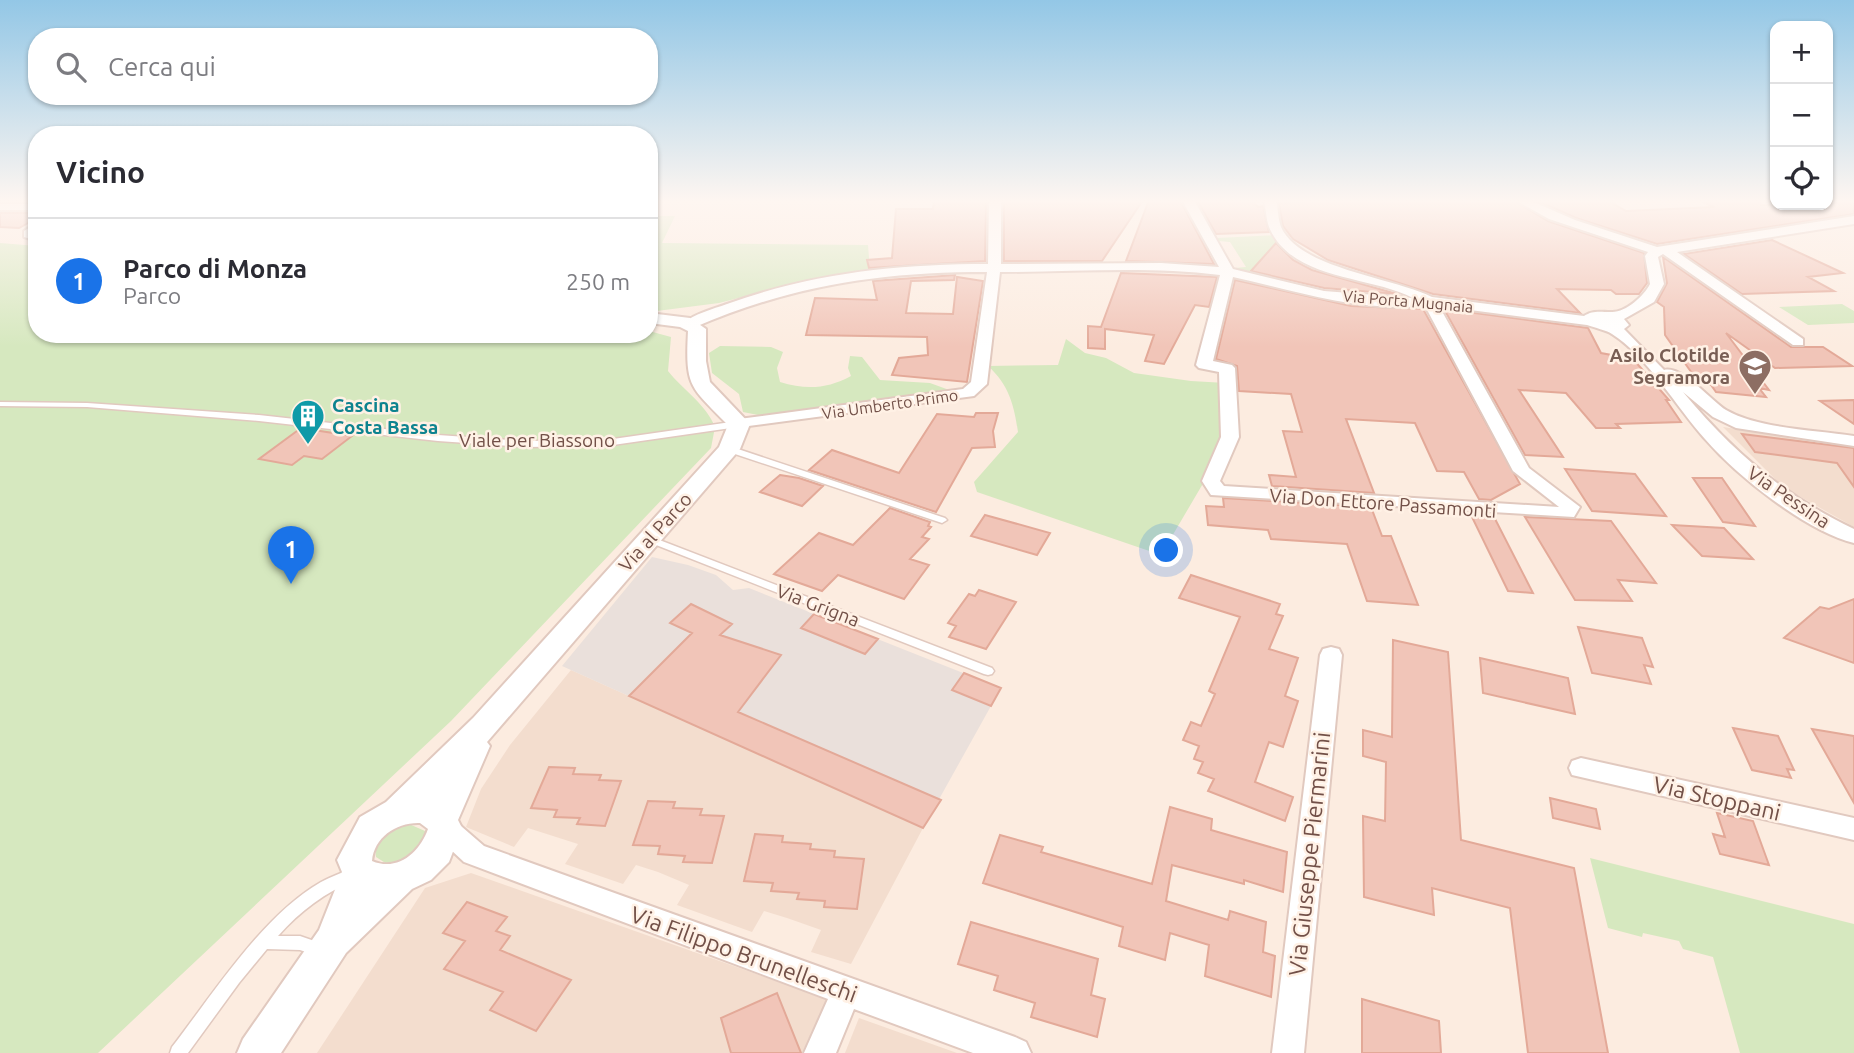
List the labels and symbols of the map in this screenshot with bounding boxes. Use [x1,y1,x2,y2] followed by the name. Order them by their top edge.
[1342,286,1474,316] street label: Via Porta Mugnaia
[1610,344,1730,388] place label: Asilo Clotilde Segramora
[1736,347,1774,396] school or university icon: Asilo Clotilde Segramora
[821,386,959,422] street label: Via Umberto Primo
[332,394,438,438] place label: Cascina Costa Bassa
[289,397,327,446] building icon: Cascina Costa Bassa
[459,429,615,451] street label: Viale per Biassono
[1744,461,1834,533] street label: Via Pessina
[1269,484,1497,522] street label: Via Don Ettore Passamonti
[614,488,696,576] street label: Via al Parco
[268,526,314,584] pin: 1
[1149,533,1183,567] your location
[773,579,863,631] street label: Via Grigna
[1284,731,1334,977] street label: Via Giuseppe Piermarini
[1651,771,1783,825] street label: Via Stoppani
[627,901,861,1007] street label: Via Filippo Brunelleschi

